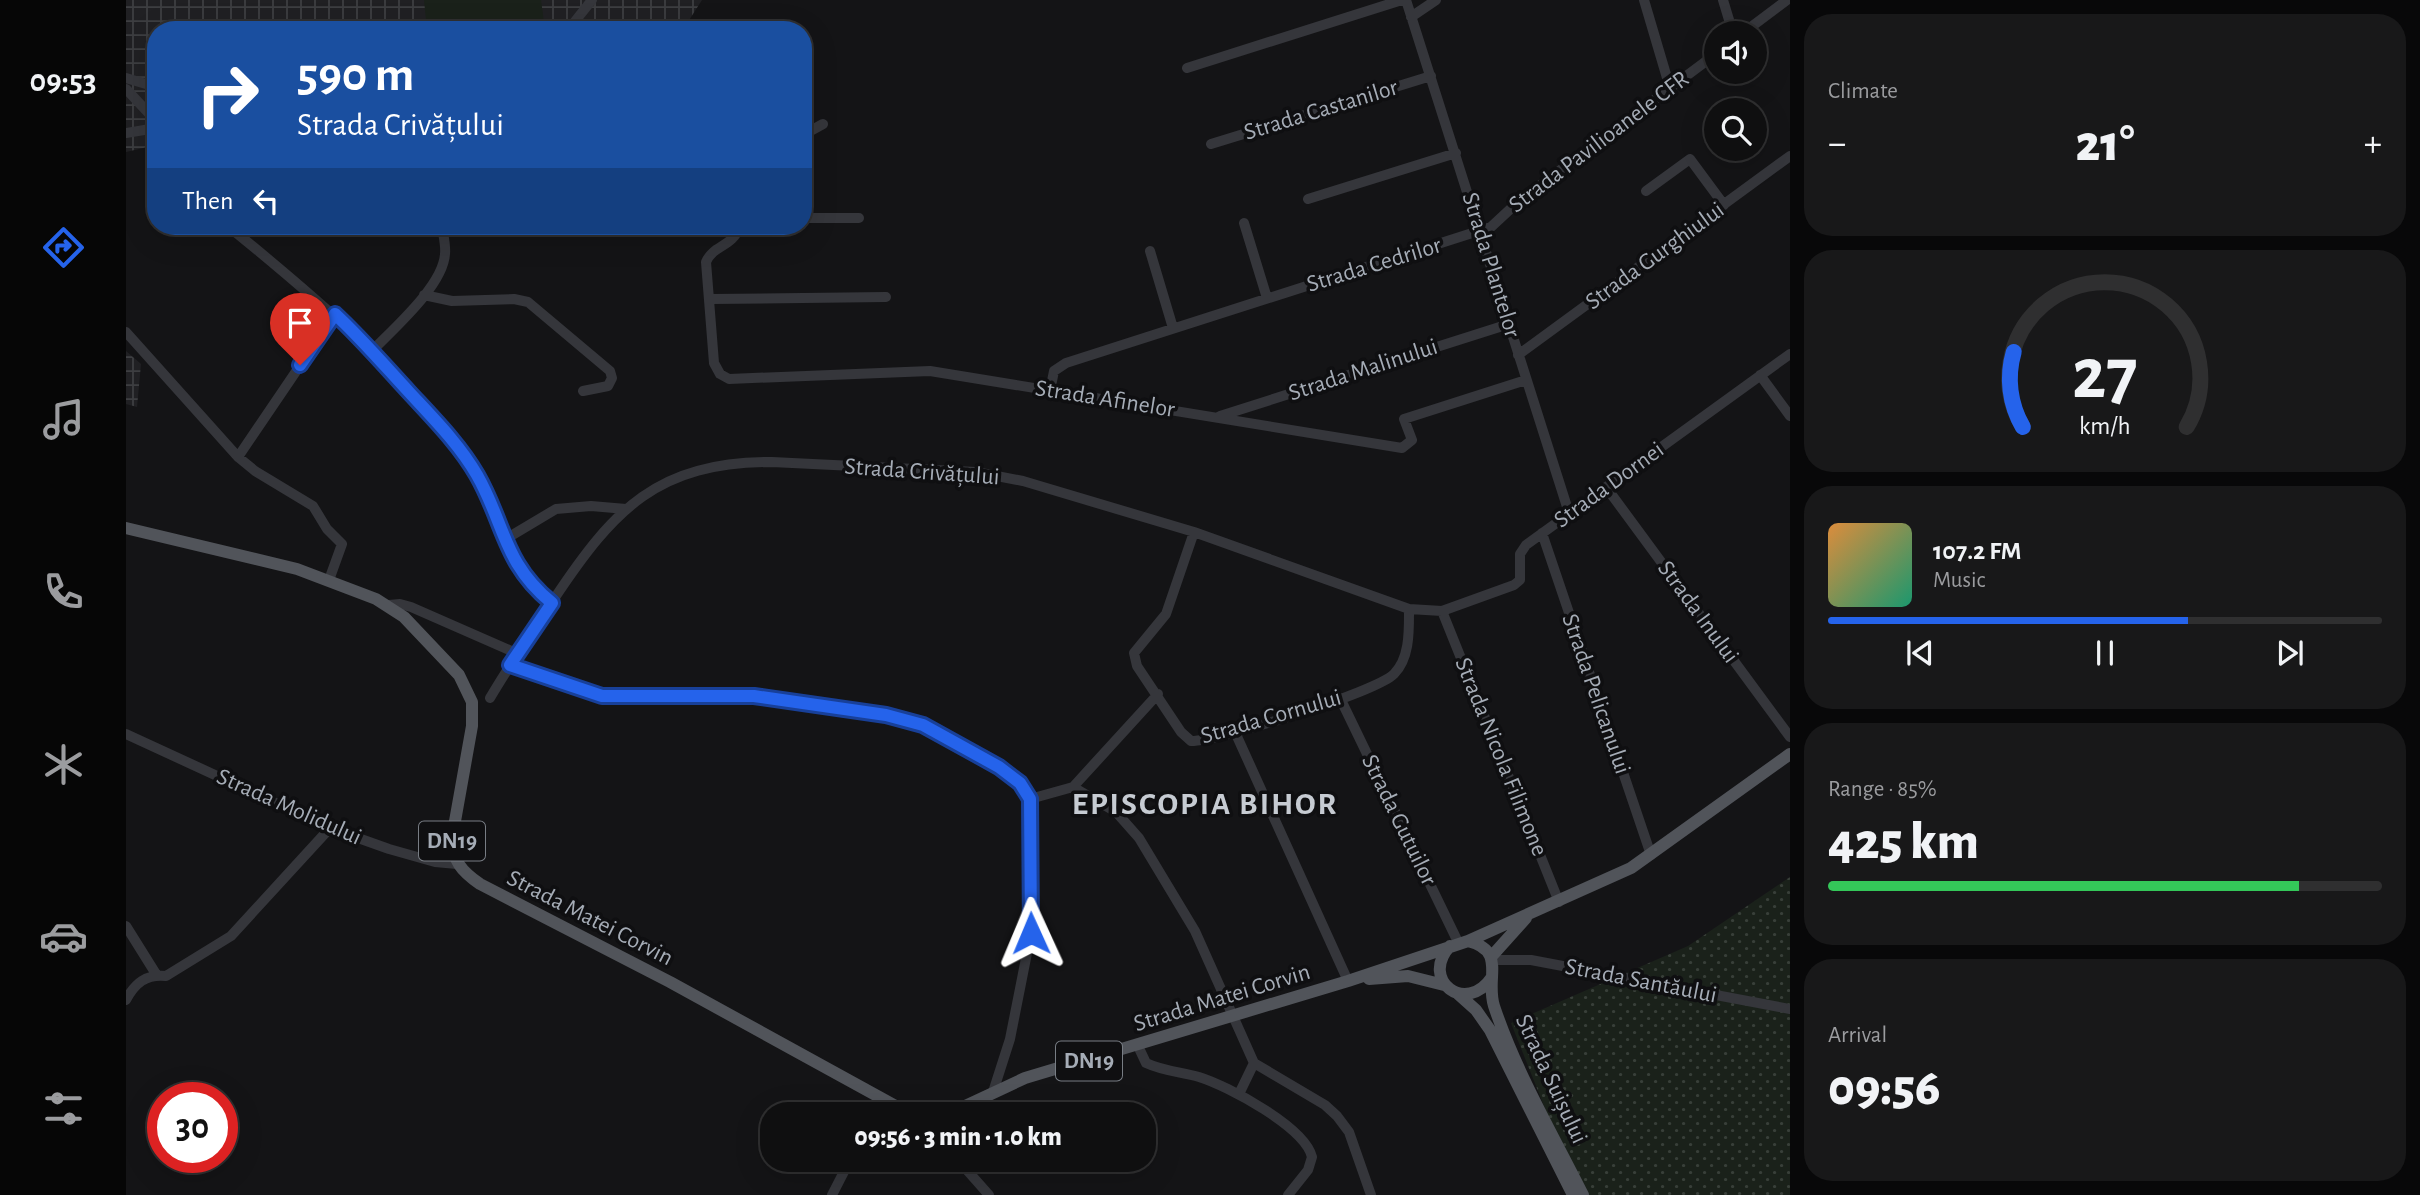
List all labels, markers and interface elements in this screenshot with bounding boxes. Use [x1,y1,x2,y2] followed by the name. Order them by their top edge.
[1704,21,1767,161] map controls
[1704,21,1767,84] button: sound
[182,49,273,140] icon: right
[297,51,414,100] text: 590 m
[29,65,97,97] text: 09:53
[1504,67,1694,217] street label: Strada Pavilioanele CFR
[1241,75,1401,145] street label: Strada Castanilor
[1828,80,1898,103] text: Climate
[1704,98,1767,161] button: search
[297,109,504,141] text: Strada Crivățului
[2075,118,2135,170] text: 21°
[1828,125,1846,163] text: −
[2364,125,2382,163] text: +
[247,182,285,220] icon: left
[182,188,233,214] text: Then
[1458,190,1525,341] street label: Strada Plantelor
[1581,198,1729,314] street label: Strada Gurghiului
[39,223,88,272] icon: directions
[1304,233,1444,297] street label: Strada Cedrilor
[270,293,330,365] pin
[281,304,319,342] icon: arrive
[1286,335,1440,405] street label: Strada Malinului
[2072,340,2138,413] text: 27
[1034,376,1177,422] street label: Strada Afinelor
[39,395,88,444] icon: music
[2079,414,2131,439] text: km/h
[1550,437,1668,533] street label: Strada Dornei
[844,455,1000,490] street label: Strada Crivățului
[1933,538,2022,564] text: 107.2 FM
[1653,556,1743,668] street label: Strada Inului
[39,567,88,616] icon: phone
[1933,569,1985,592] text: Music
[1557,611,1635,777] street label: Strada Pelicanului
[1901,634,1939,672] icon: previous
[2086,634,2124,672] icon: pause
[2271,634,2309,672] icon: next
[1450,654,1552,860] street label: Strada Nicola Filimone
[1198,685,1344,749] street label: Strada Cornului
[39,740,88,789] icon: climate
[1357,751,1441,889] street label: Strada Gutuilor
[213,764,365,850] street label: Strada Molidului
[1828,778,1937,801] text: Range · 85%
[1072,788,1338,820] district label: EPISCOPIA BIHOR
[1828,816,1979,868] text: 425 km
[419,821,485,860] road number: DN19
[503,866,677,970] street label: Strada Matei Corvin
[994,896,1068,970] position arrow
[39,912,88,961] icon: car
[1563,955,1719,1007] street label: Strada Santăului
[1131,960,1313,1036] street label: Strada Matei Corvin
[1510,1011,1591,1148] street label: Strada Suișului
[1828,1024,1887,1047] text: Arrival
[1056,1042,1122,1080] road number: DN19
[1828,1062,1940,1114] text: 09:56
[147,1082,238,1173] speed limit sign: 30
[39,1084,88,1133] icon: filters
[854,1124,1062,1150] text: 09:56 · 3 min · 1.0 km

